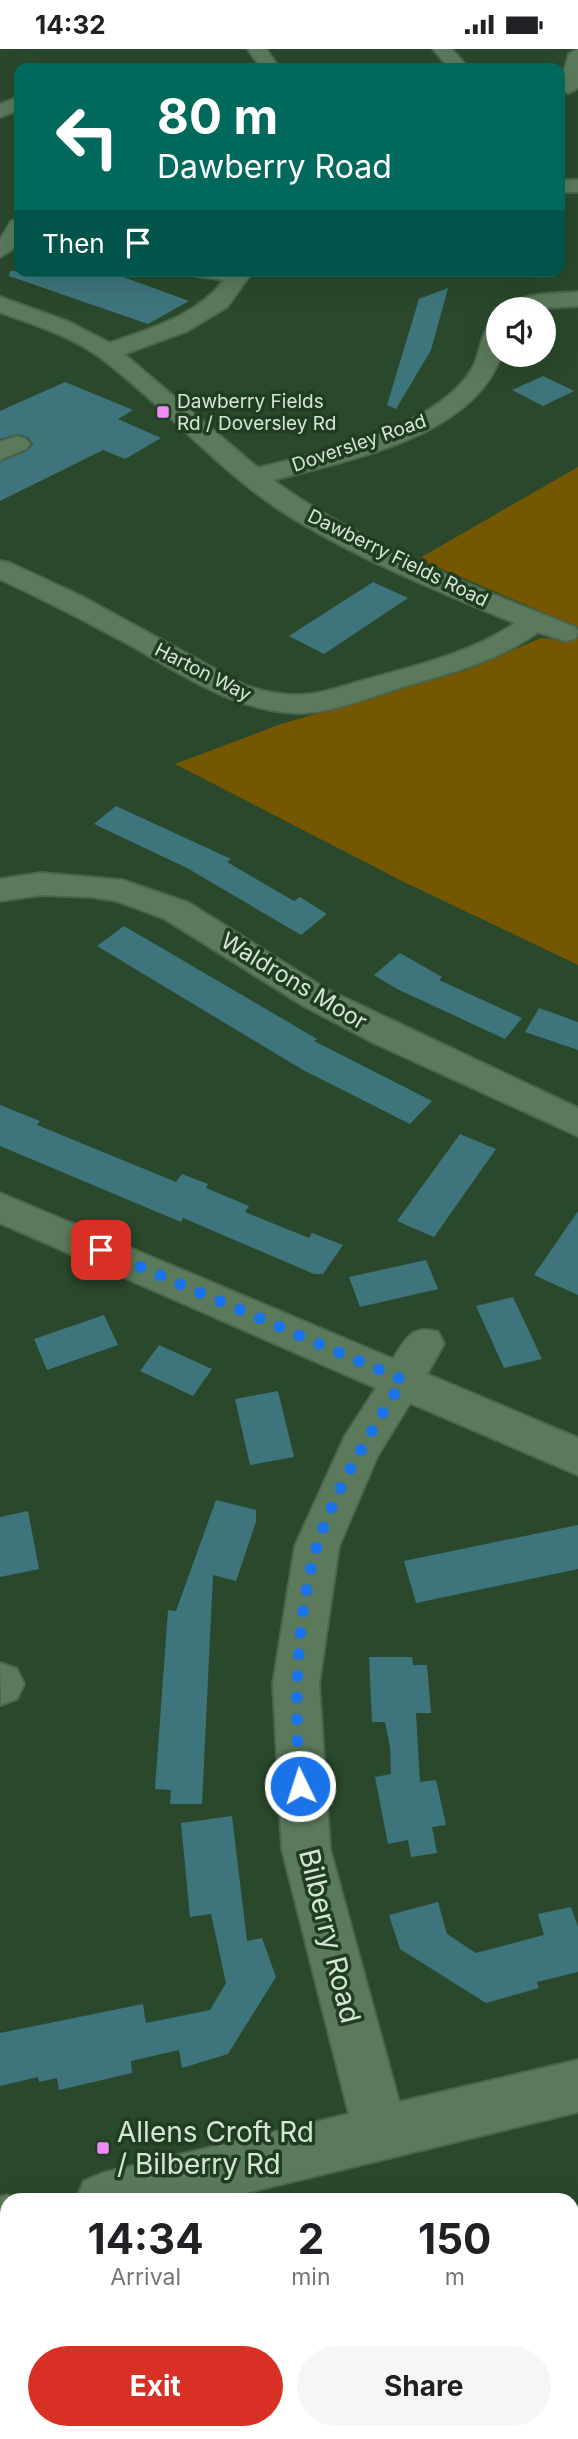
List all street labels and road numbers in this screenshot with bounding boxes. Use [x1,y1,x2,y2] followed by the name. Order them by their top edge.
[289,409,429,477] street label: Doversley Road
[304,504,492,612] street label: Dawberry Fields Road
[151,638,255,706] street label: Harton Way
[216,926,372,1036] street label: Waldrons Moor
[292,1845,368,2027] street label: Bilberry Road

